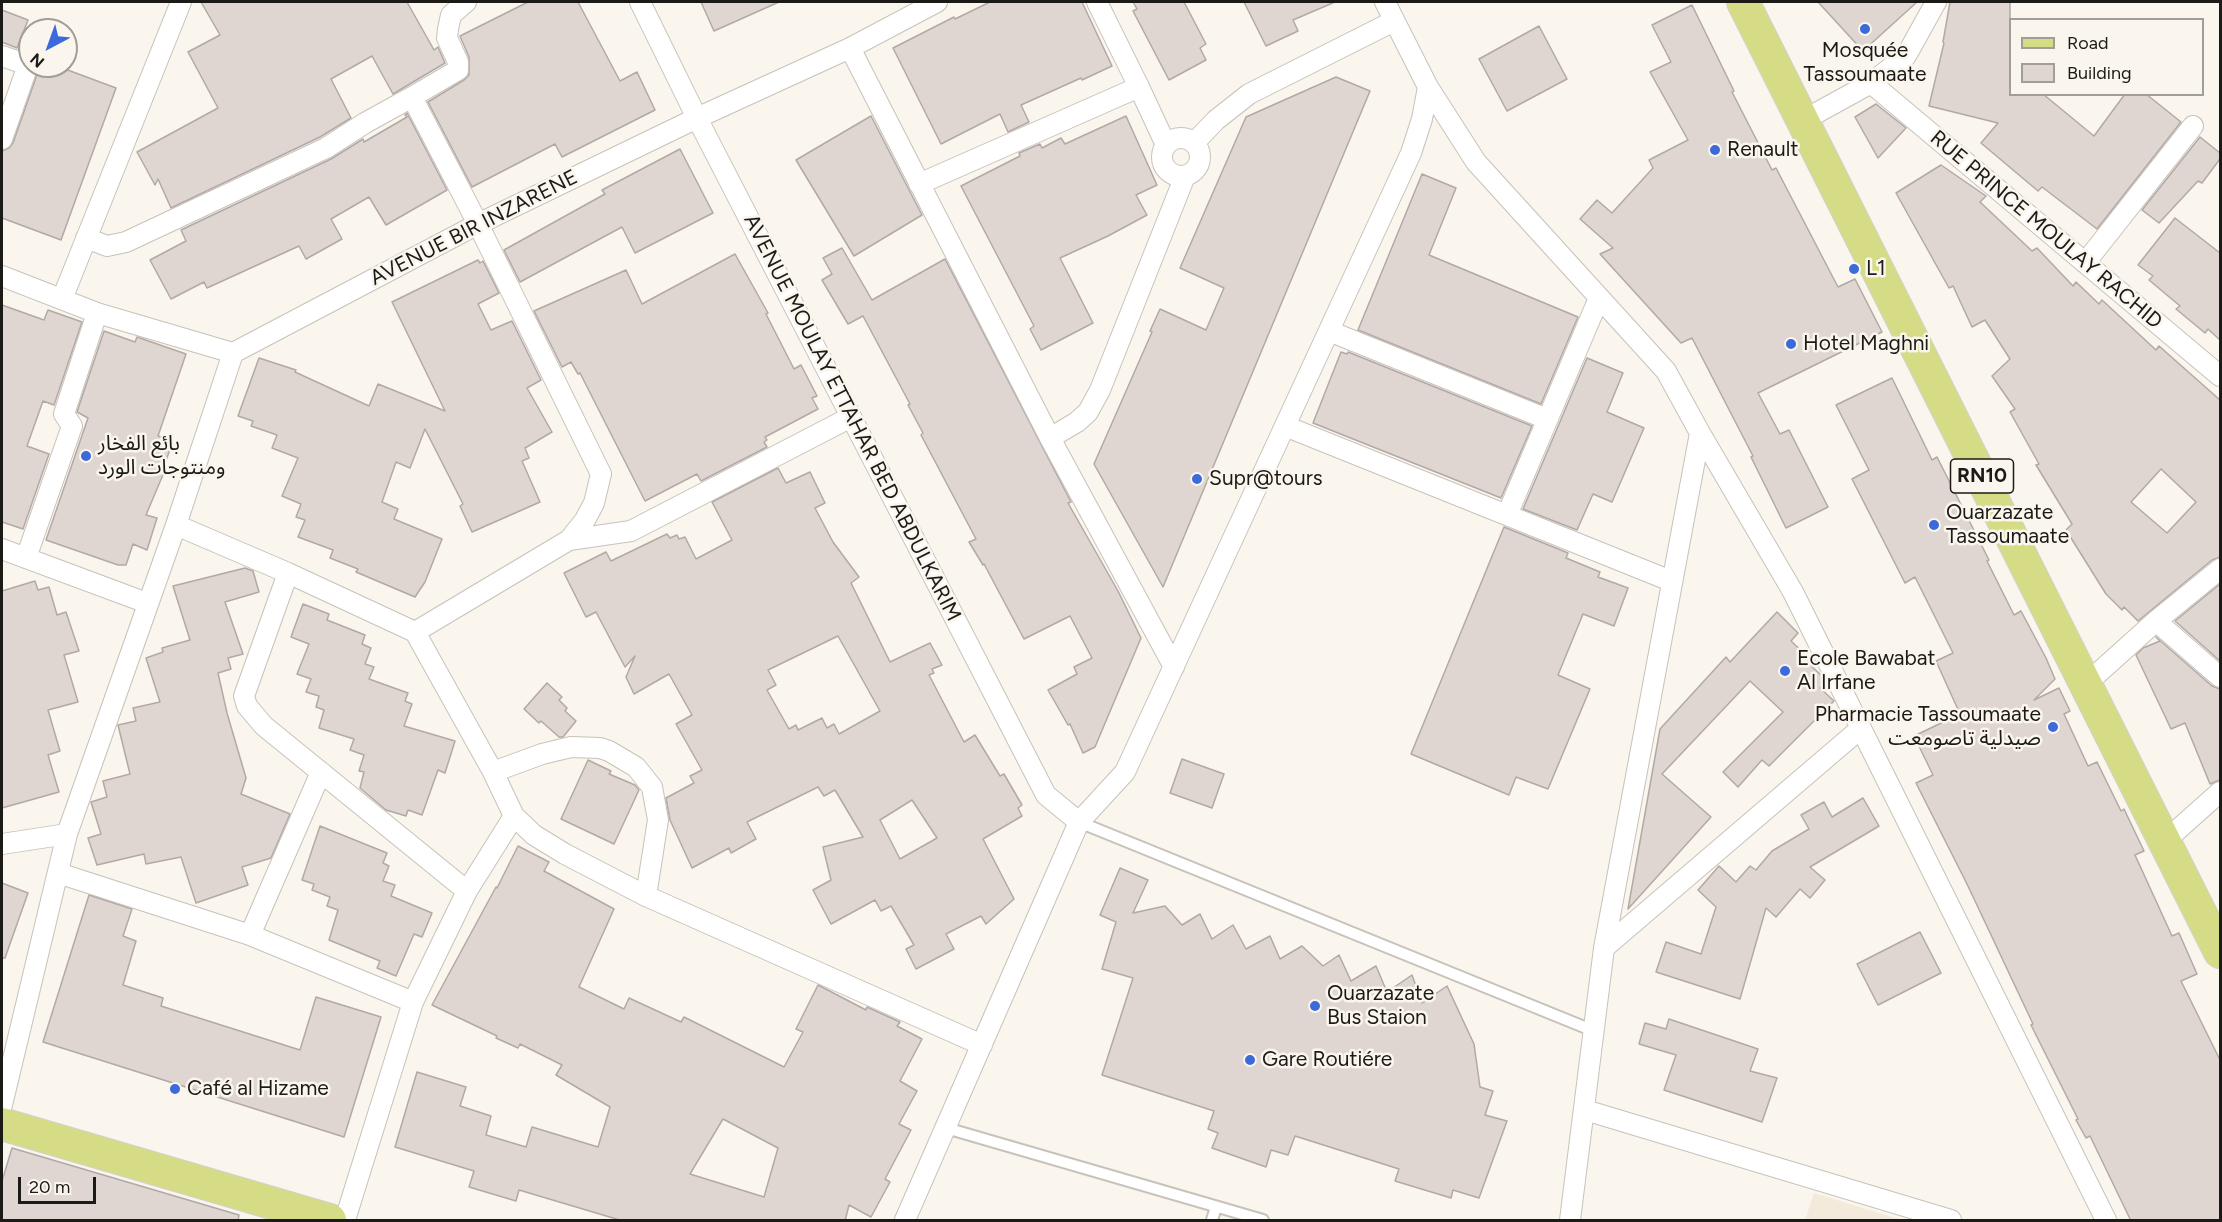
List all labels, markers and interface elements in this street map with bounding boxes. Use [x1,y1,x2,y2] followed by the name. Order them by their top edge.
[18,18,78,78] north arrow
[2009,18,2204,96] legend
[1858,22,1872,36] marker: Mosquée Tassoumaate
[2067,32,2108,54] text: Road
[1803,38,1927,88] place label: Mosquée Tassoumaate
[26,49,48,72] text: N
[2067,62,2132,84] text: Building
[1925,125,2167,335] street label: RUE PRINCE MOULAY RACHID
[1727,137,1798,163] place label: Renault
[1708,143,1722,157] marker: Renault
[366,165,582,291] street label: AVENUE BIR INZARENE
[738,210,966,626] street label: AVENUE MOULAY ETTAHAR BED ABDULKARIM
[1866,256,1886,282] place label: L1
[1847,262,1861,276] marker: L1
[1803,331,1929,357] place label: Hotel Maghni
[1784,337,1798,351] marker: Hotel Maghni
[98,431,225,481] place label: بائع الفخار ومنتوجات الورد
[79,449,93,463] marker: بائع الفخار ومنتوجات الورد
[1950,459,2014,493] road number: RN10
[1209,466,1323,492] place label: Supr@tours
[1190,472,1204,486] marker: Supr@tours
[1946,500,2069,550] place label: Ouarzazate Tassoumaate
[1927,518,1941,532] marker: Ouarzazate Tassoumaate
[1797,646,1936,696] place label: Ecole Bawabat Al Irfane
[1778,664,1792,678] marker: Ecole Bawabat Al Irfane
[1815,702,2041,752] place label: Pharmacie Tassoumaate صيدلية تاصومعت
[2046,720,2060,734] marker: Pharmacie Tassoumaate صيدلية تاصومعت
[1327,981,1434,1031] place label: Ouarzazate Bus Staion
[1308,999,1322,1013] marker: Ouarzazate Bus Staion
[1262,1047,1392,1073] place label: Gare Routiére
[1243,1053,1257,1067] marker: Gare Routiére
[187,1076,329,1102] place label: Café al Hizame
[168,1082,182,1096] marker: Café al Hizame
[21,1165,99,1203] scale bar
[29,1176,70,1198] text: 20 m

